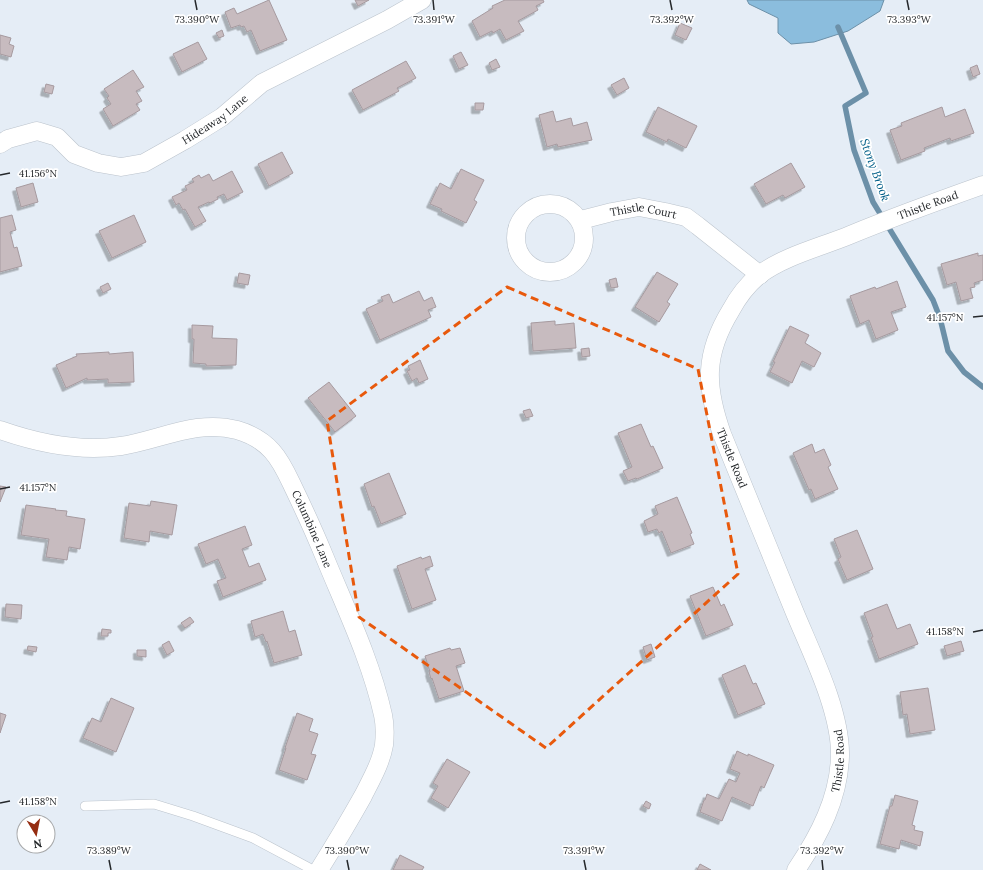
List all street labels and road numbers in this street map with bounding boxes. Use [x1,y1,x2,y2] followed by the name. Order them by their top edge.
[179,91,251,147] street label: Hideaway Lane
[896,187,960,223] street label: Thistle Road
[609,200,679,222] street label: Thistle Court
[714,426,751,490] street label: Thistle Road
[289,488,335,570] street label: Columbine Lane
[828,728,847,794] street label: Thistle Road

